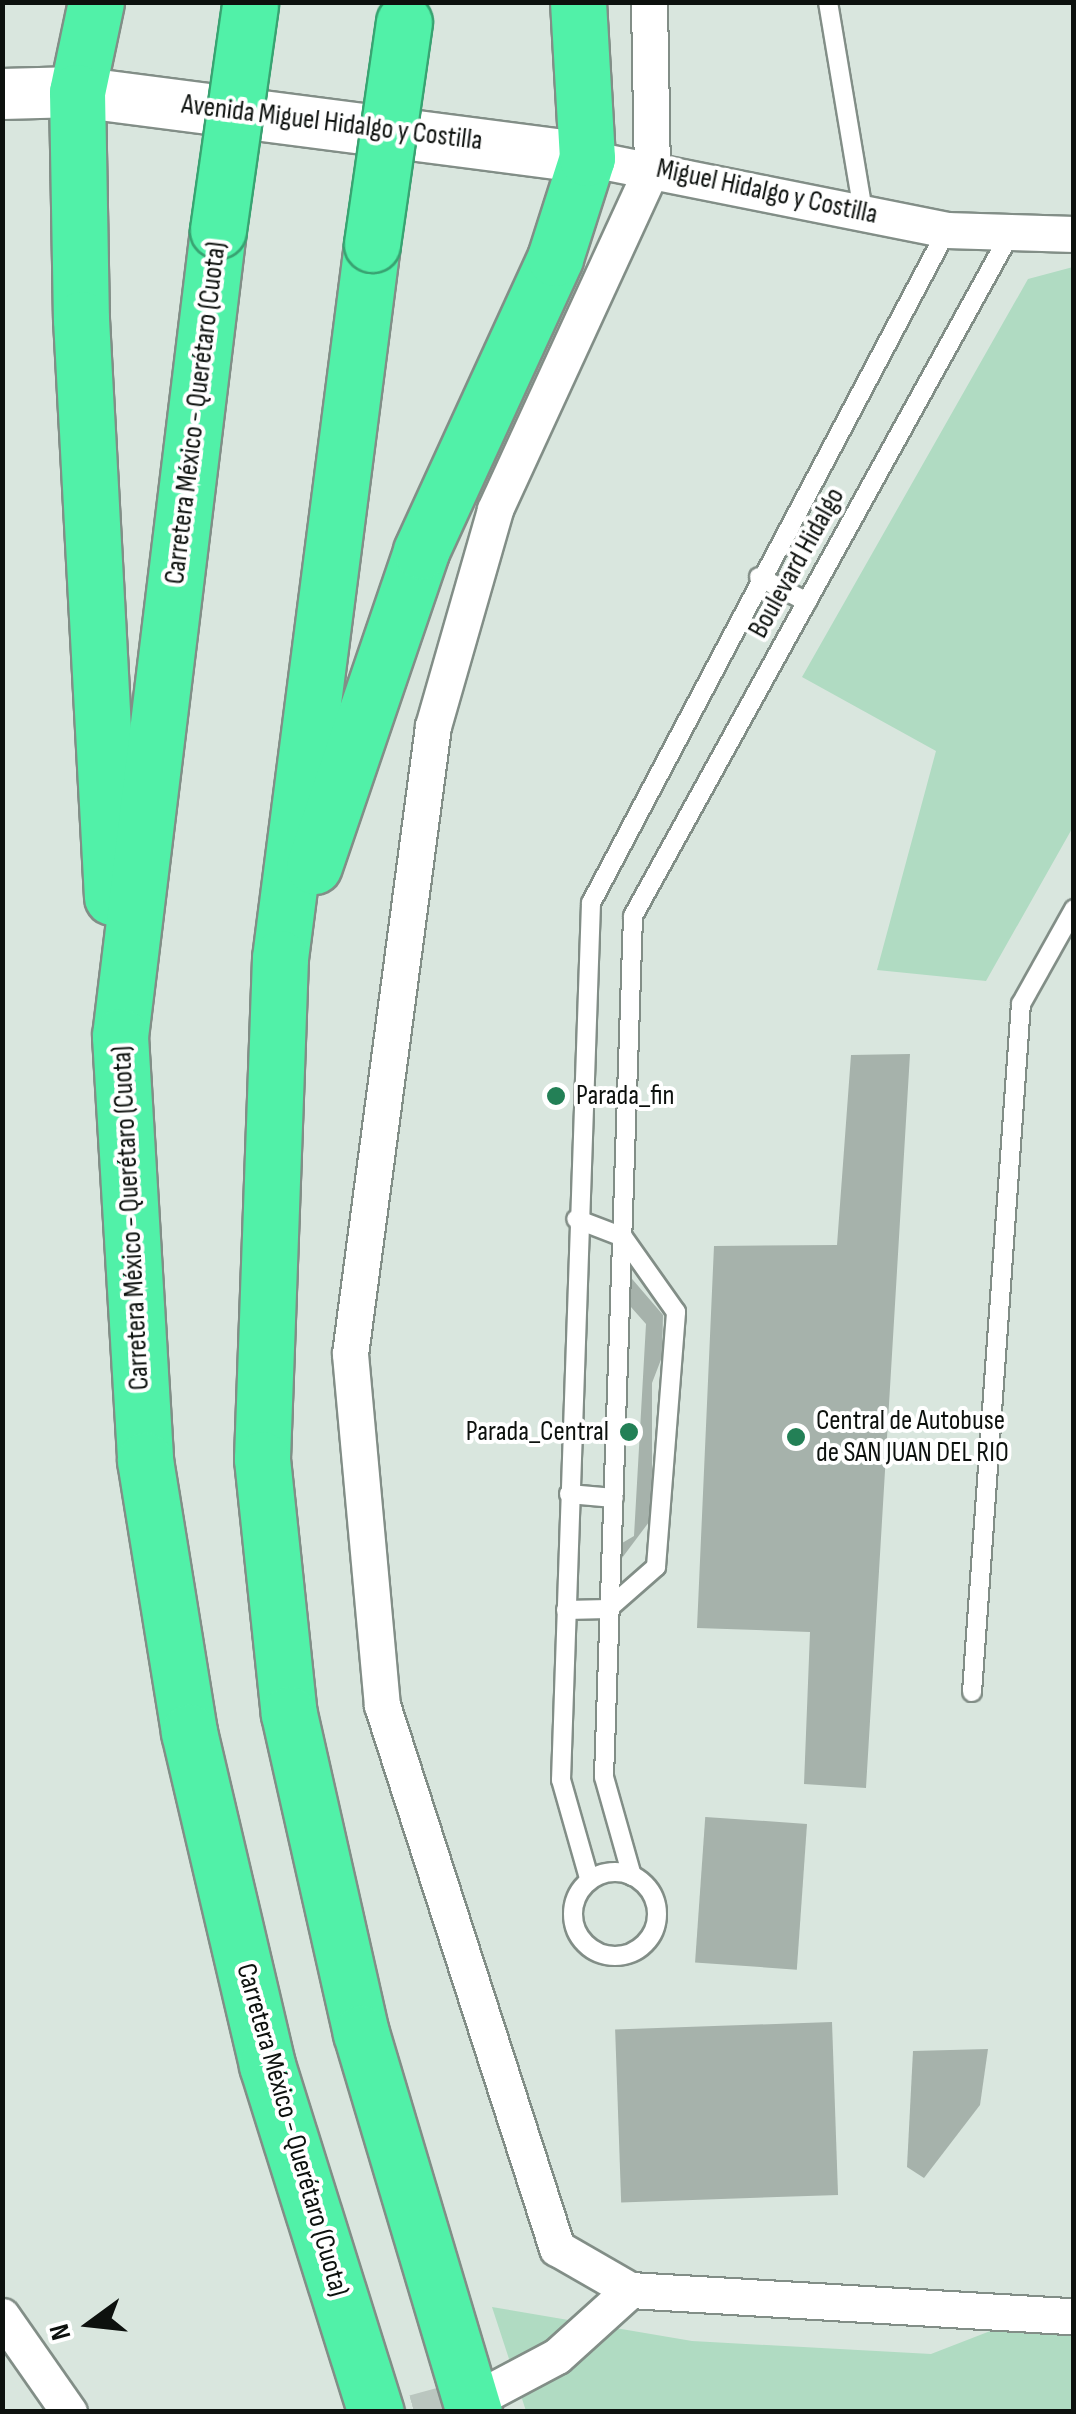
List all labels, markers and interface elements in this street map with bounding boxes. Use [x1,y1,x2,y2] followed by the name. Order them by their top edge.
[180,88,484,158] street label: Avenida Miguel Hidalgo y Costilla
[653,152,881,232] street label: Miguel Hidalgo y Costilla
[158,240,234,586] street label: Carretera México - Querétaro (Cuota)
[742,482,852,644] street label: Boulevard Hidalgo
[105,1045,157,1391] street label: Carretera México - Querétaro (Cuota)
[576,1079,674,1113] place label: Parada_fin
[545,1085,567,1107] marker: Parada_fin
[816,1404,1009,1470] place label: Central de Autobuse de SAN JUAN DEL RIO
[466,1415,609,1449] place label: Parada_Central
[618,1421,640,1443] marker: Parada_Central
[785,1426,807,1448] marker: Central de Autobuse de SAN JUAN DEL RIO
[228,1960,356,2300] street label: Carretera México - Querétaro (Cuota)
[40,2274,140,2374] north arrow
[43,2320,78,2343] text: N

